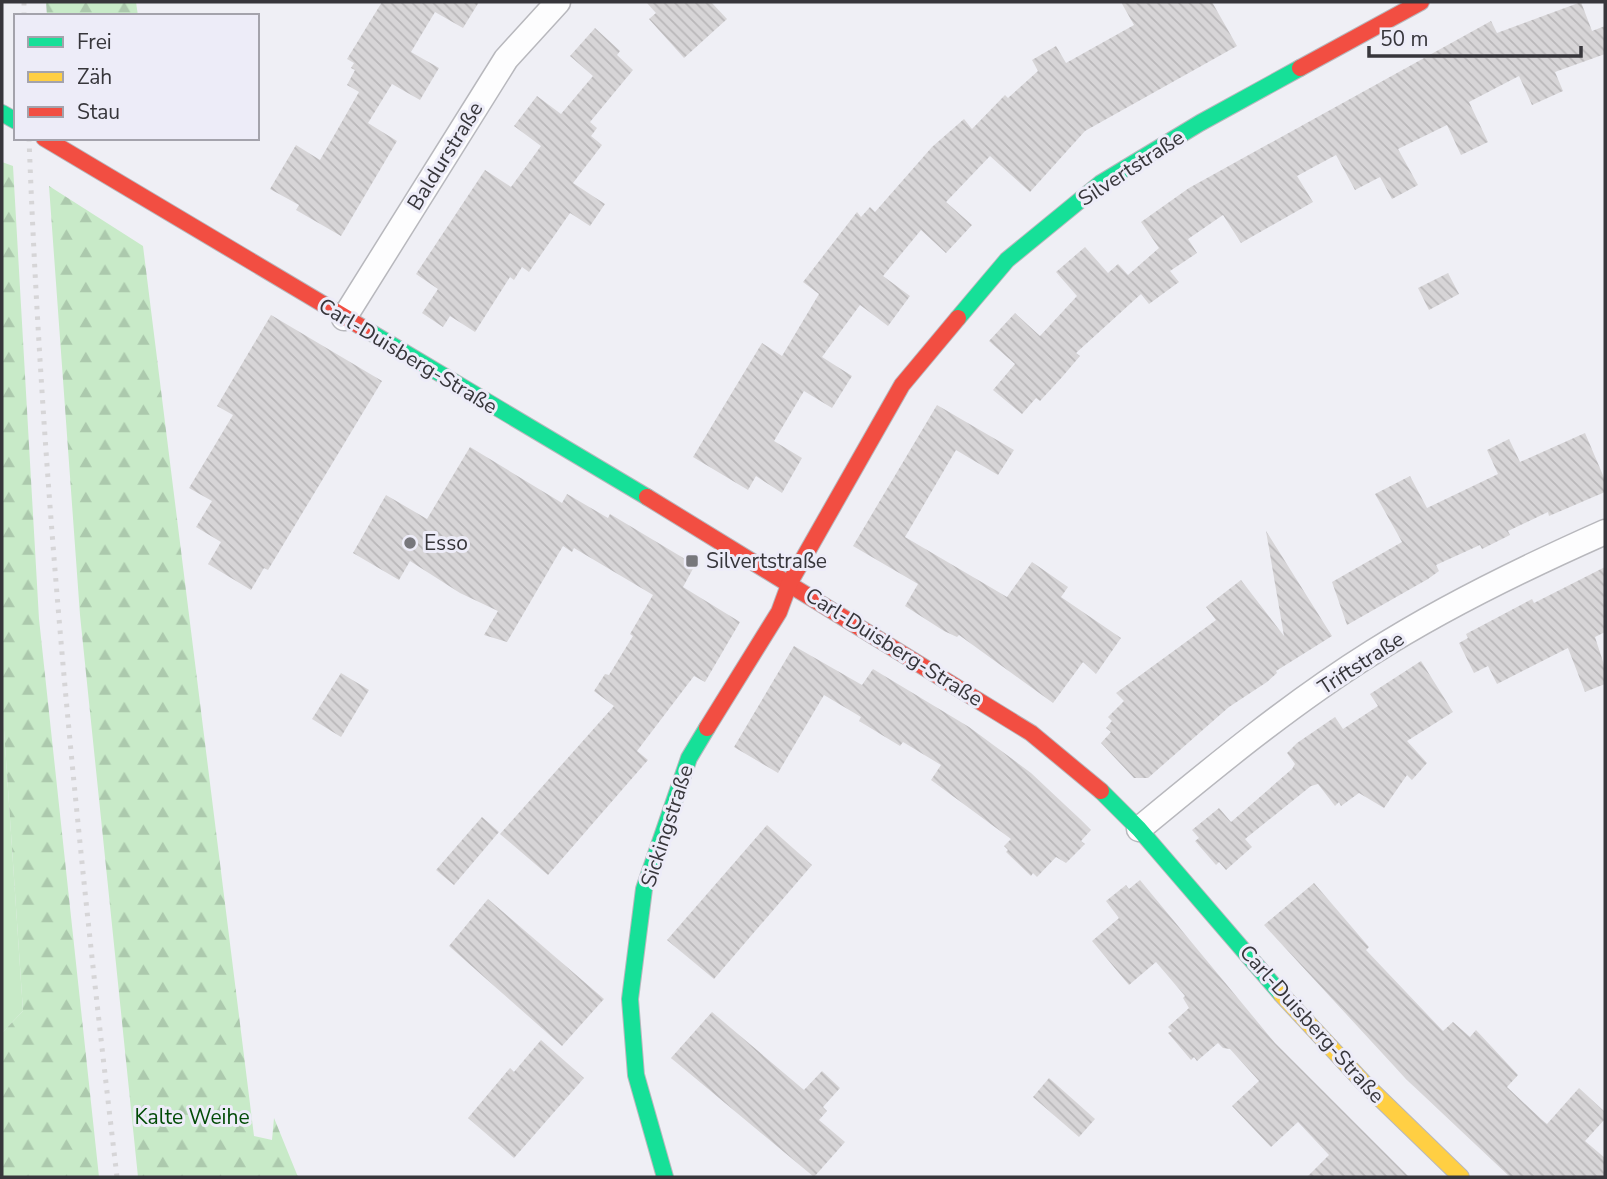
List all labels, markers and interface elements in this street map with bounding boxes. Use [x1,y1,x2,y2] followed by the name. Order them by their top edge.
[14,14,259,140] legend
[1369,14,1581,58] scale bar
[1380,25,1429,53] text: 50 m
[77,28,112,56] text: Frei
[77,63,112,91] text: Zäh
[401,96,489,216] street label: Baldurstraße
[77,98,120,126] text: Stau
[1073,123,1189,213] street label: Silvertstraße
[313,291,503,421] street label: Carl-Duisberg-Straße
[424,529,468,557] place label: Esso
[402,535,418,551] marker: Esso
[706,547,827,575] place label: Silvertstraße
[684,553,700,569] marker: Silvertstraße
[800,581,988,713] street label: Carl-Duisberg-Straße
[1313,625,1409,701] street label: Triftstraße
[634,761,700,891] street label: Sickingstraße
[1233,939,1391,1109] street label: Carl-Duisberg-Straße
[134,1103,250,1131] park label: Kalte Weihe

